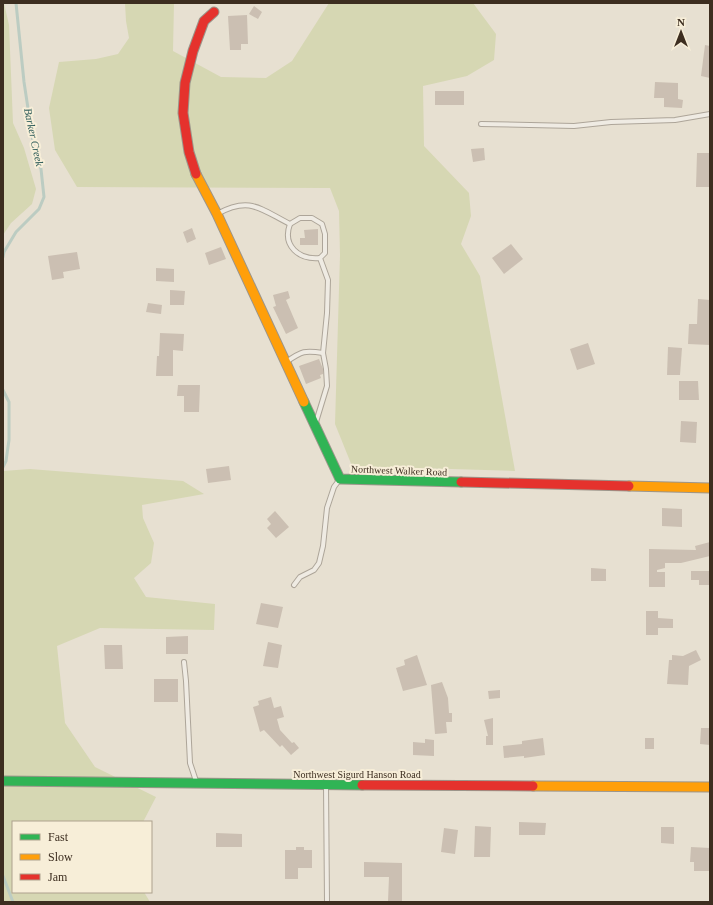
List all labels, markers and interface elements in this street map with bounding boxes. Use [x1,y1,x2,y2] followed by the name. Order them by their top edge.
[661,12,701,52] north arrow
[677,16,685,28] text: N
[22,107,46,168] water label: Barker Creek
[351,463,447,478] street label: Northwest Walker Road
[293,769,421,780] street label: Northwest Sigurd Hanson Road
[12,821,152,893] legend
[48,830,69,844] text: Fast
[48,850,73,864] text: Slow
[48,870,68,884] text: Jam

